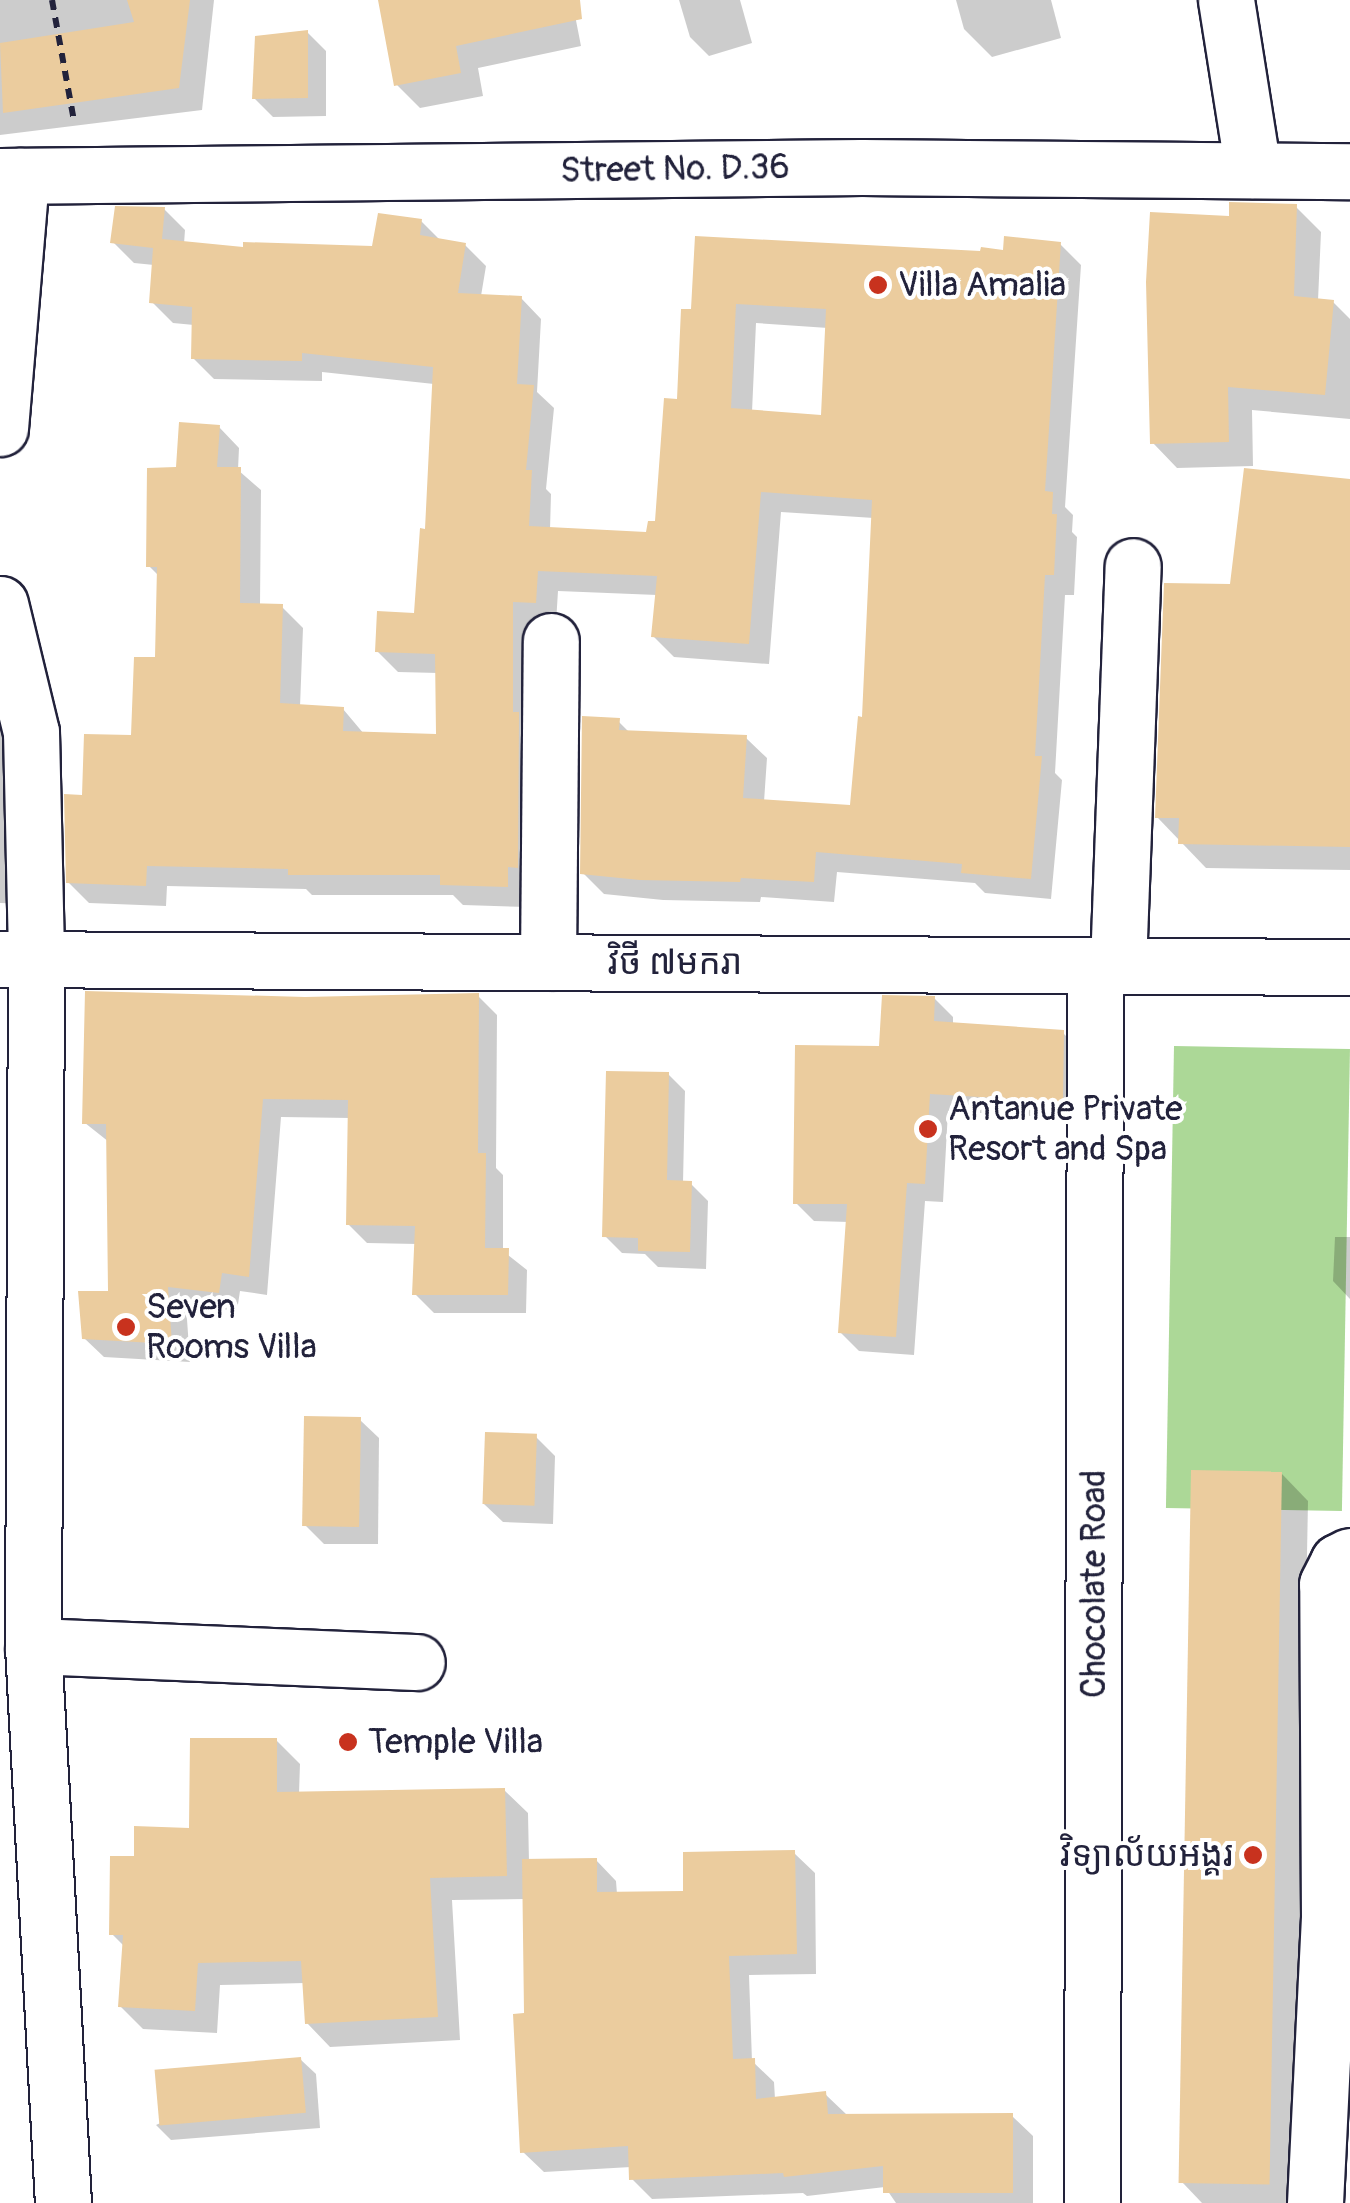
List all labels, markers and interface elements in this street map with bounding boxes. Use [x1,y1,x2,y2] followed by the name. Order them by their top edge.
[560,146,790,192] street label: Street No. D.36
[898,264,1066,306] place label: Villa Amalia
[867,274,889,296] marker: Villa Amalia
[608,942,742,984] street label: វិថី ៧មករា
[948,1088,1182,1170] place label: Antanue Private Resort and Spa
[917,1118,939,1140] marker: Antanue Private Resort and Spa
[146,1286,317,1368] place label: Seven Rooms Villa
[115,1316,137,1338] marker: Seven Rooms Villa
[1073,1470,1115,1698] street label: Chocolate Road
[368,1721,543,1763] place label: Temple Villa
[337,1731,359,1753] marker: Temple Villa
[1060,1834,1233,1876] place label: វិទ្យាល័យអង្គរ
[1242,1844,1264,1866] marker: វិទ្យាល័យអង្គរ

